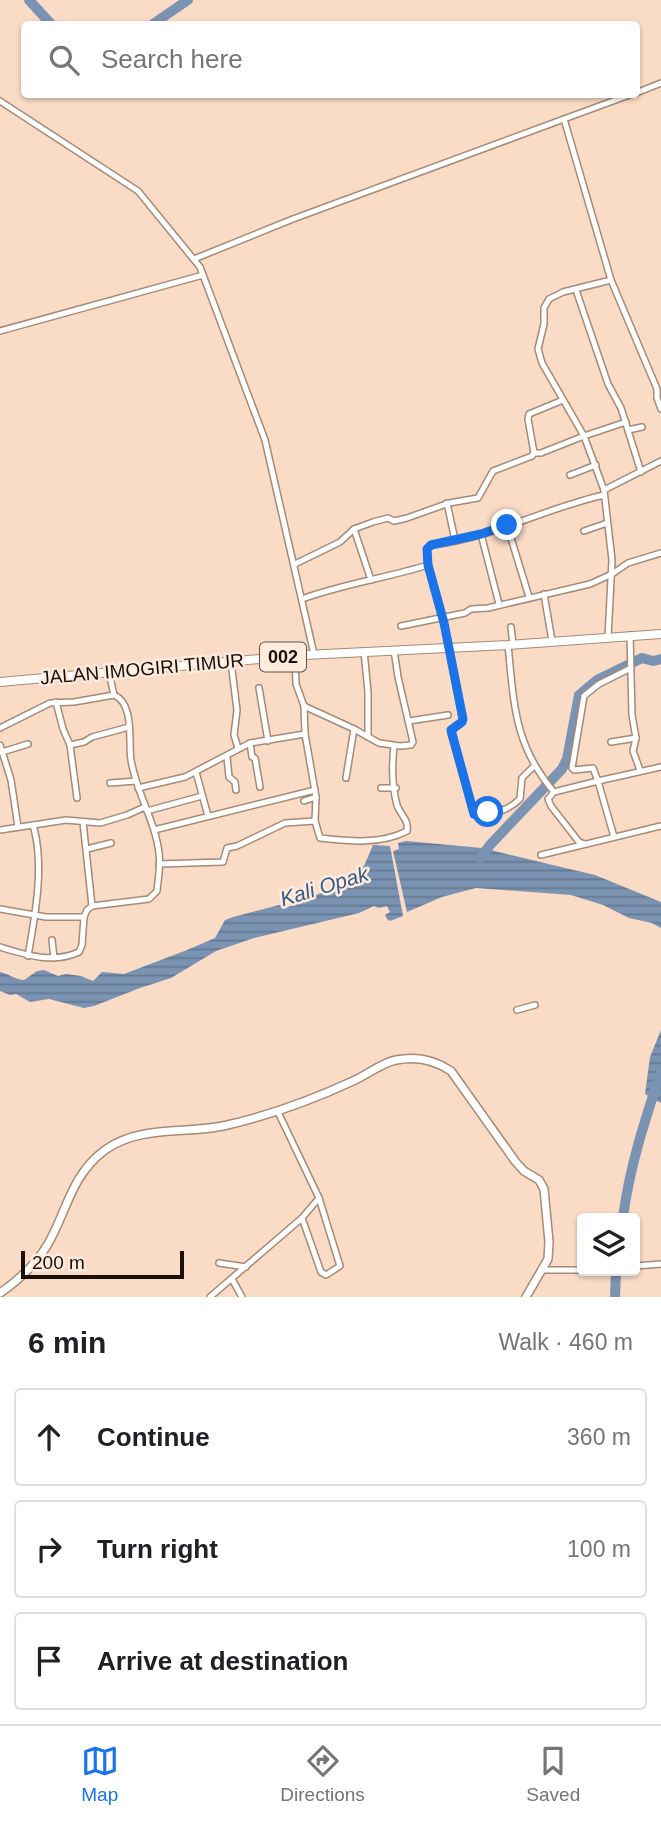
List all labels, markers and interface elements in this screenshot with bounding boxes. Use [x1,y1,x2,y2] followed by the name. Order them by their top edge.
[21,21,640,98] search box
[45,41,83,79] icon: search
[101,44,243,74] text: Search here
[491,509,522,540] route end
[260,642,306,672] road number: 002
[39,650,245,688] street label: JALAN IMOGIRI TIMUR
[472,796,503,827] route start
[277,861,372,910] water label: Kali Opak
[577,1213,640,1276] map controls
[577,1213,640,1276] button: layers
[21,1248,184,1280] scale bar
[32,1252,85,1273] text: 200 m
[28,1326,106,1359] text: 6 min
[498,1329,633,1355] text: Walk · 460 m
[30,1418,68,1456] icon: ahead
[97,1422,210,1452] text: Continue
[567,1424,631,1450] text: 360 m
[30,1530,68,1568] icon: right
[97,1534,218,1564] text: Turn right
[567,1536,631,1562] text: 100 m
[30,1642,68,1680] icon: arrive
[97,1646,348,1676] text: Arrive at destination
[81,1742,119,1806] tab: Map
[280,1742,365,1806] tab: Directions
[526,1742,580,1806] tab: Saved

